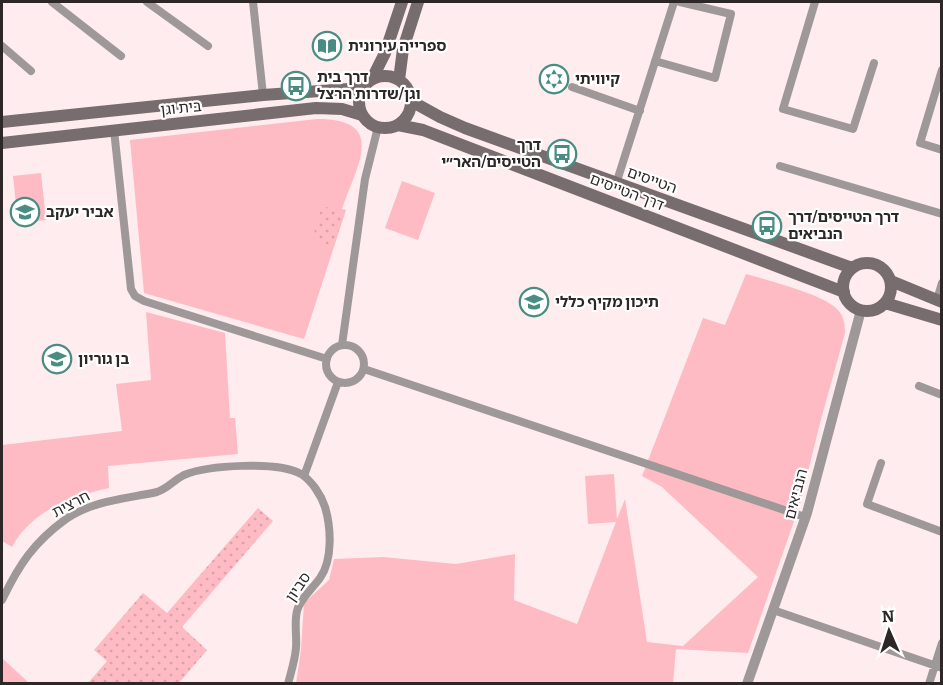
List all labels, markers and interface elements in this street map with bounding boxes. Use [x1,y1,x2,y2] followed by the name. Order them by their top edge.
[311,30,343,62] library icon: ספרייה עירונית
[348,37,447,55] place label: ספרייה עירונית
[538,63,570,95] synagogue icon: קיוויתי
[317,68,421,103] place label: דרך בית וגן/שדרות הרצל
[280,70,312,102] bus stop icon: דרך בית וגן/שדרות הרצל
[575,70,620,88] place label: קיוויתי
[160,97,203,119] street label: בית וגן
[441,136,541,171] place label: דרך הטייסים/האר״י
[546,138,578,170] bus stop icon: דרך הטייסים/האר״י
[625,163,679,197] street label: הטייסים
[587,170,667,214] street label: דרך הטייסים
[9,196,41,228] school or university icon: אביר יעקב
[46,203,114,221] place label: אביר יעקב
[788,208,900,243] place label: דרך הטייסים/דרך הנביאים
[751,210,783,242] bus stop icon: דרך הטייסים/דרך הנביאים
[518,286,550,318] school or university icon: תיכון מקיף כללי
[555,293,659,311] place label: תיכון מקיף כללי
[41,343,73,375] school or university icon: בן גוריון
[78,350,129,368] place label: בן גוריון
[781,467,811,521] street label: הנביאים
[49,487,93,521] street label: חרצית
[282,569,314,605] street label: סביון
[859,601,919,661] north arrow
[882,607,895,626] text: N

